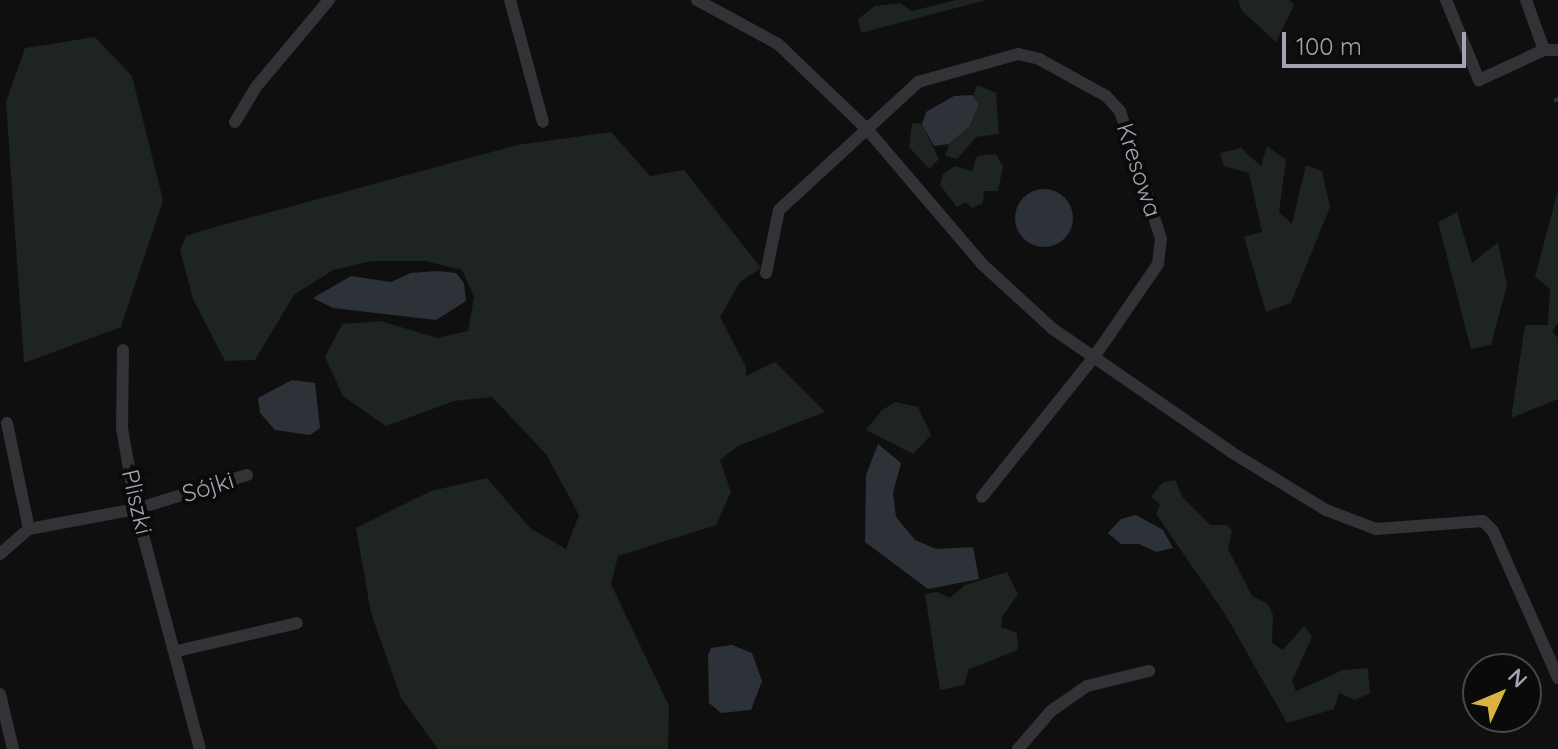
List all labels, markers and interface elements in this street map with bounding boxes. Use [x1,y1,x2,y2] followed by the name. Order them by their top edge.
[1286,16,1470,66] scale bar
[1296,31,1362,61] text: 100 m
[1110,120,1168,220] street label: Kresowa
[179,466,237,508] street label: Sójki
[116,467,158,537] street label: Pliszki
[1462,653,1542,733] north arrow
[1502,662,1534,693] text: N

